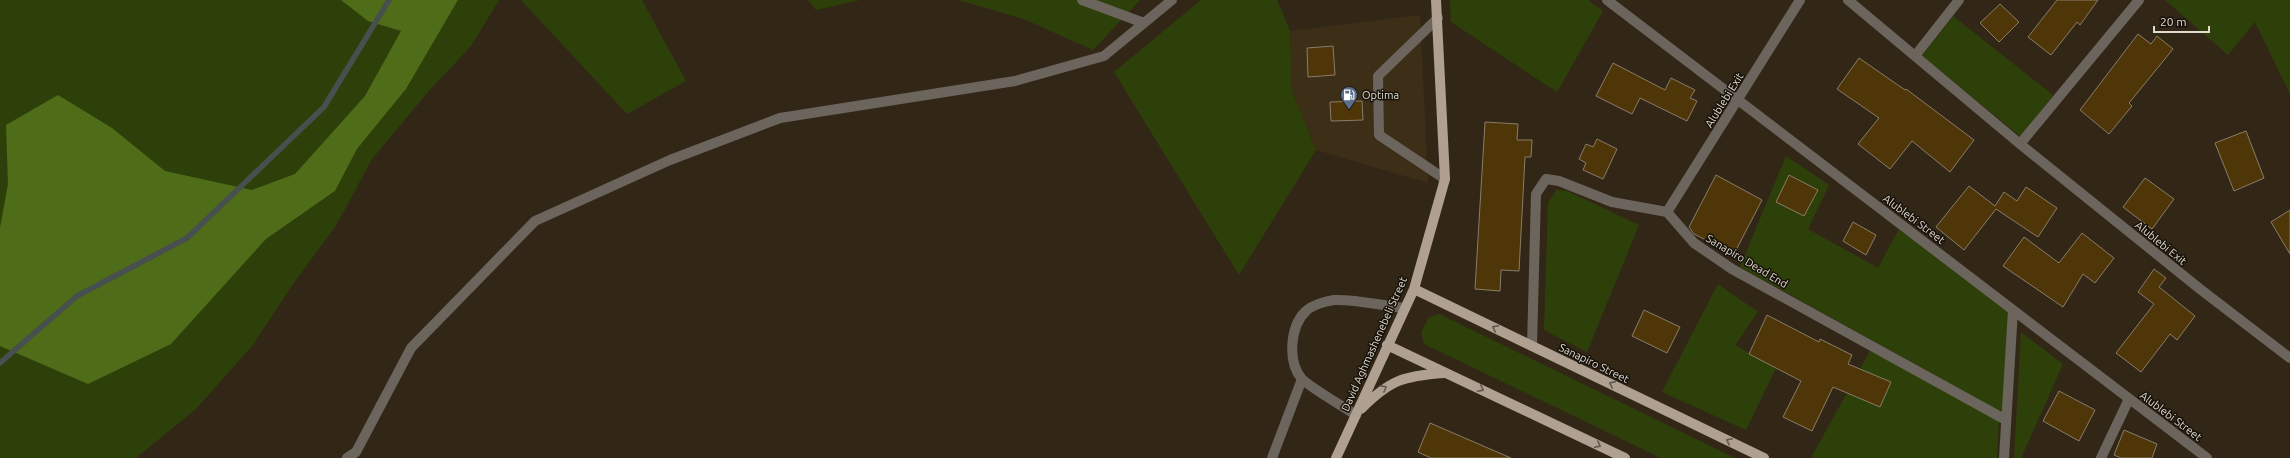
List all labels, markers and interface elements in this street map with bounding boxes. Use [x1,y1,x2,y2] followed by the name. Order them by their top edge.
[2154,8,2209,34] scale bar
[2160,15,2187,28] text: 20 m
[1702,70,1746,130] street label: Alublebi Exit
[1339,85,1359,110] fuel station icon: Optima
[1362,89,1399,101] place label: Optima
[1881,192,1948,246] street label: Alublebi Street
[2133,219,2189,268] street label: Alublebi Exit
[1704,232,1790,290] street label: Sanapiro Dead End
[1339,274,1409,413] street label: David Aghmashenebeli Street
[1492,325,1499,333] one-way arrow
[1557,341,1632,385] street label: Sanapiro Street
[1609,382,1616,389] one-way arrow
[1476,384,1484,392] one-way arrow
[1380,386,1387,393] one-way arrow
[2138,389,2205,443] street label: Alublebi Street
[1726,438,1733,446] one-way arrow
[1594,440,1601,448] one-way arrow

